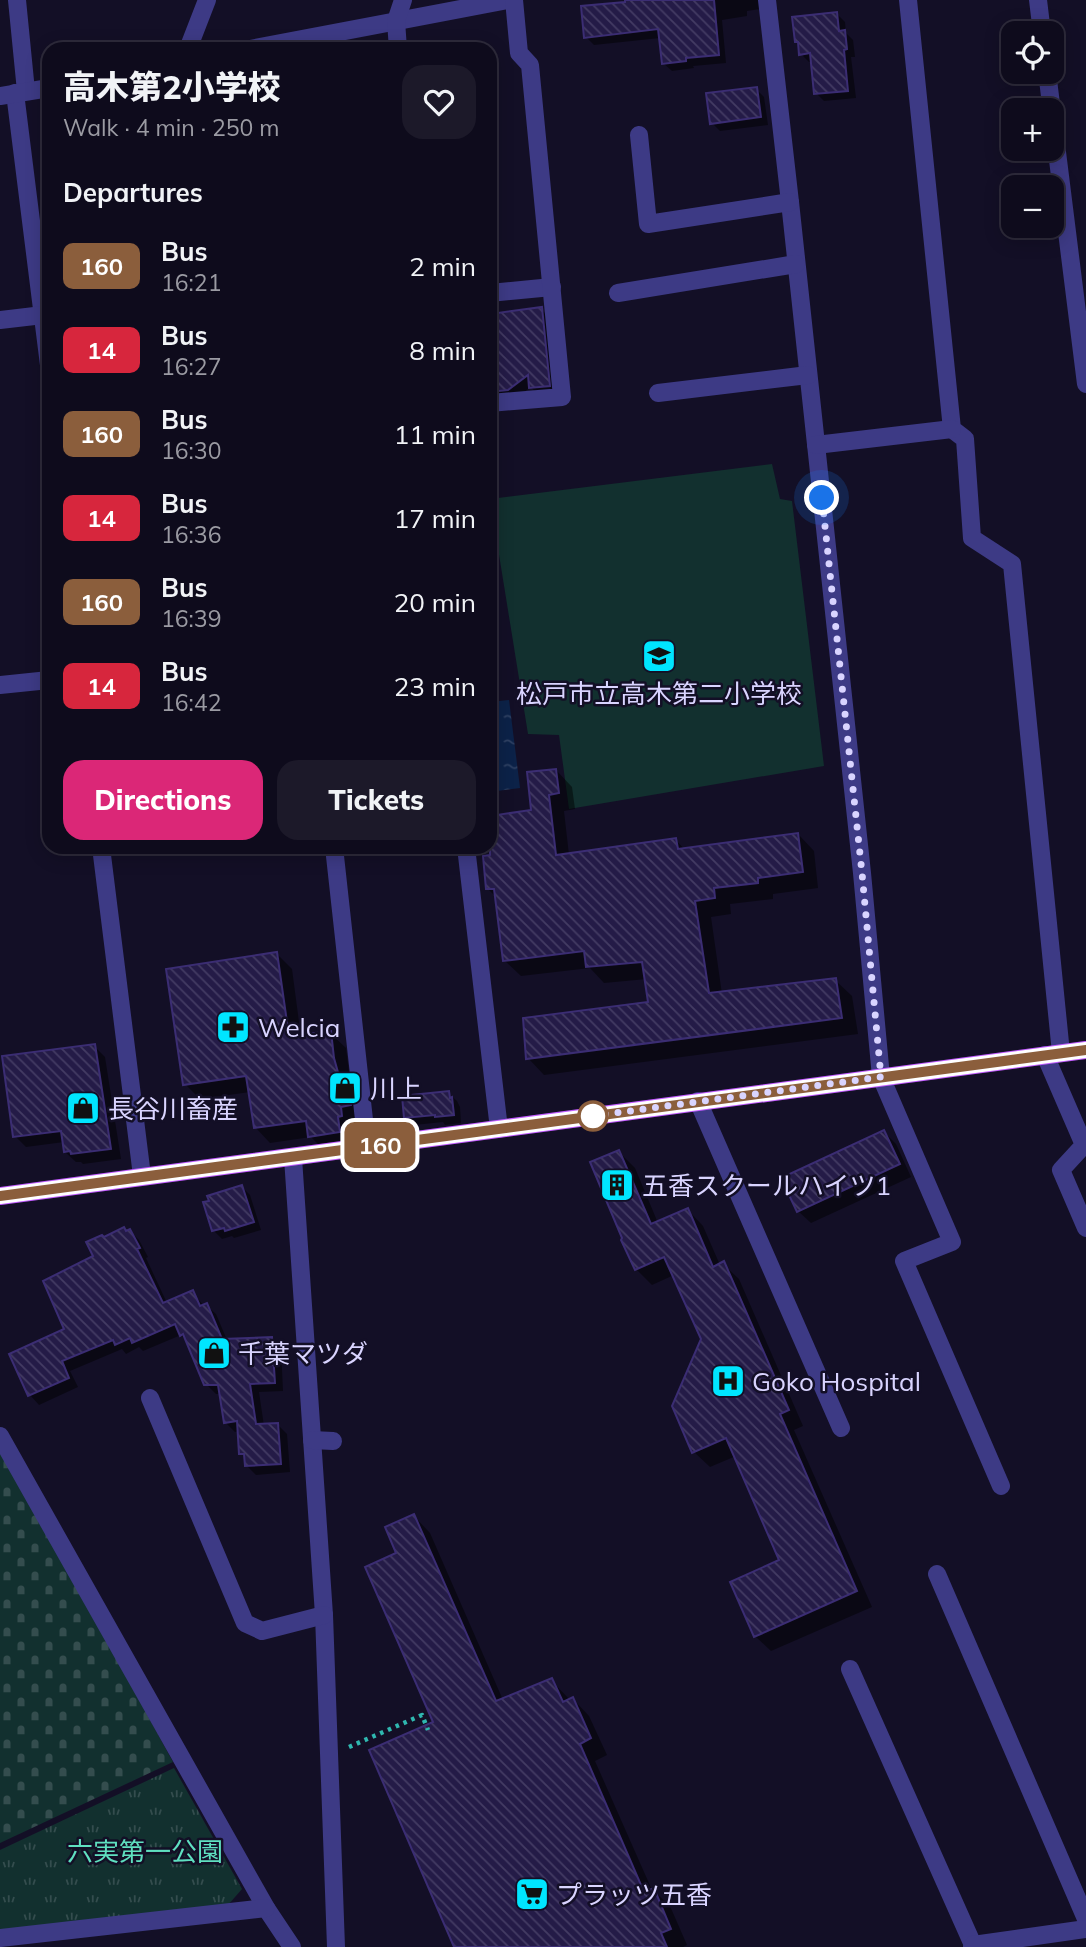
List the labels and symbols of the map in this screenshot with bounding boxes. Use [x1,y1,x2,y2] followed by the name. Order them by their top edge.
[804,480,839,515] your location
[640,637,678,675] school or university icon: 松戸市立高木第二小学校
[516,677,802,710] place label: 松戸市立高木第二小学校
[214,1008,252,1046] pharmacy icon: Welcia
[258,1011,340,1044] place label: Welcia
[326,1069,364,1107] shop icon: 川上
[370,1072,422,1105] place label: 川上
[64,1089,102,1127] shop icon: 長谷川畜産
[108,1092,238,1125] place label: 長谷川畜産
[578,1101,608,1131] unlabelled marker
[340,1122,420,1168] line badge: 160
[598,1166,636,1204] building icon: 五香スクールハイツ1
[642,1169,891,1202] place label: 五香スクールハイツ1
[195,1334,233,1372] shop icon: 千葉マツダ
[238,1337,368,1370] place label: 千葉マツダ
[709,1362,747,1400] hospital icon: Goko Hospital
[752,1365,921,1398] place label: Goko Hospital
[67,1835,223,1868] park label: 六実第一公園
[513,1875,551,1913] supermarket icon: プラッツ五香
[556,1878,712,1911] place label: プラッツ五香

